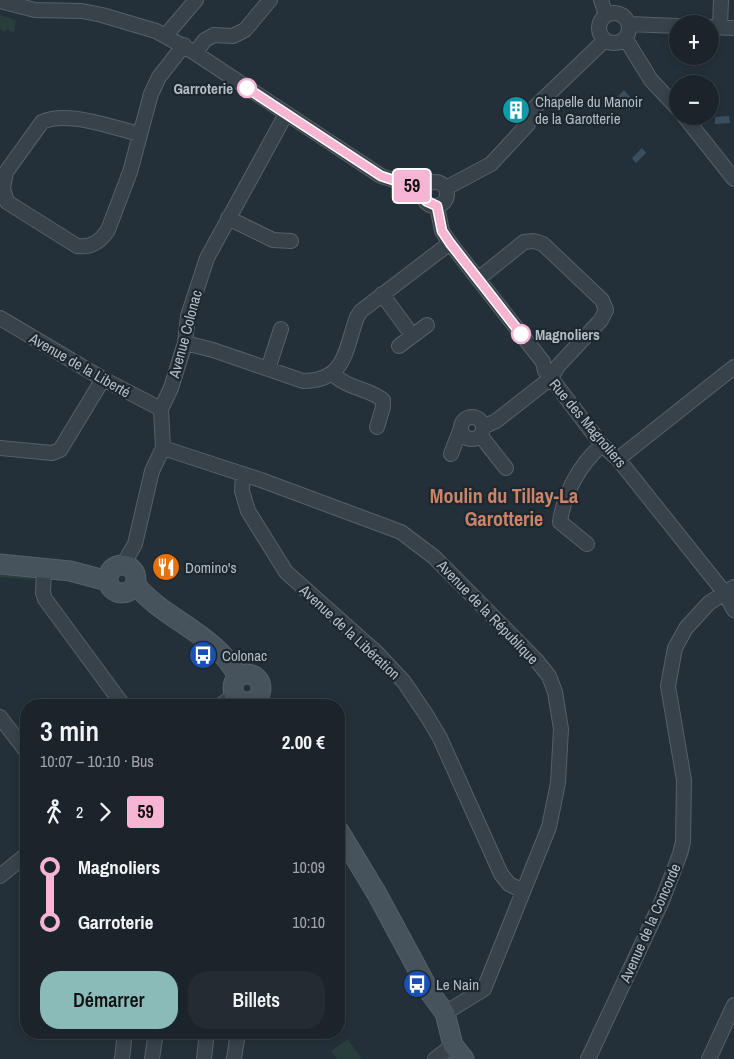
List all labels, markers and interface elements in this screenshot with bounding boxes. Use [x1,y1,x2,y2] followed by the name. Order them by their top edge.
[669,15,719,125] map controls
[669,15,719,65] button: +
[669,75,719,125] button: −
[174,78,233,99] place label: Garroterie
[237,78,257,98] marker: Garroterie
[535,91,642,129] place label: Chapelle du Manoir de la Garotterie
[501,95,531,125] building icon: Chapelle du Manoir de la Garotterie
[390,170,434,202] line badge: 59
[404,173,420,198] text: 59
[163,288,207,381] street label: Avenue Colonac
[511,324,531,344] marker: Magnoliers
[535,324,600,345] place label: Magnoliers
[25,327,134,403] street label: Avenue de la Liberté
[545,374,631,472] street label: Rue des Magnoliers
[430,482,578,532] district label: Moulin du Tillay-La Garotterie
[151,552,181,582] restaurant icon: Domino's
[432,554,544,669] street label: Avenue de la République
[185,557,237,578] place label: Domino's
[294,579,405,684] street label: Avenue de la Libération
[188,640,218,670] bus stop icon: Colonac
[222,645,267,666] place label: Colonac
[40,712,99,750] text: 3 min
[282,729,325,755] text: 2.00 €
[40,750,154,772] text: 10:07 – 10:10 · Bus
[40,798,68,826] icon: walk
[91,798,119,826] icon: forward
[137,799,154,824] text: 59
[76,801,83,823] text: 2
[78,854,160,880] text: Magnoliers
[292,856,325,878] text: 10:09
[614,860,686,987] street label: Avenue de la Concorde
[78,909,153,935] text: Garroterie
[292,911,325,933] text: 10:10
[402,969,432,999] bus stop icon: Le Nain
[40,971,178,1029] button: Démarrer
[188,971,325,1029] button: Billets
[436,974,479,995] place label: Le Nain

